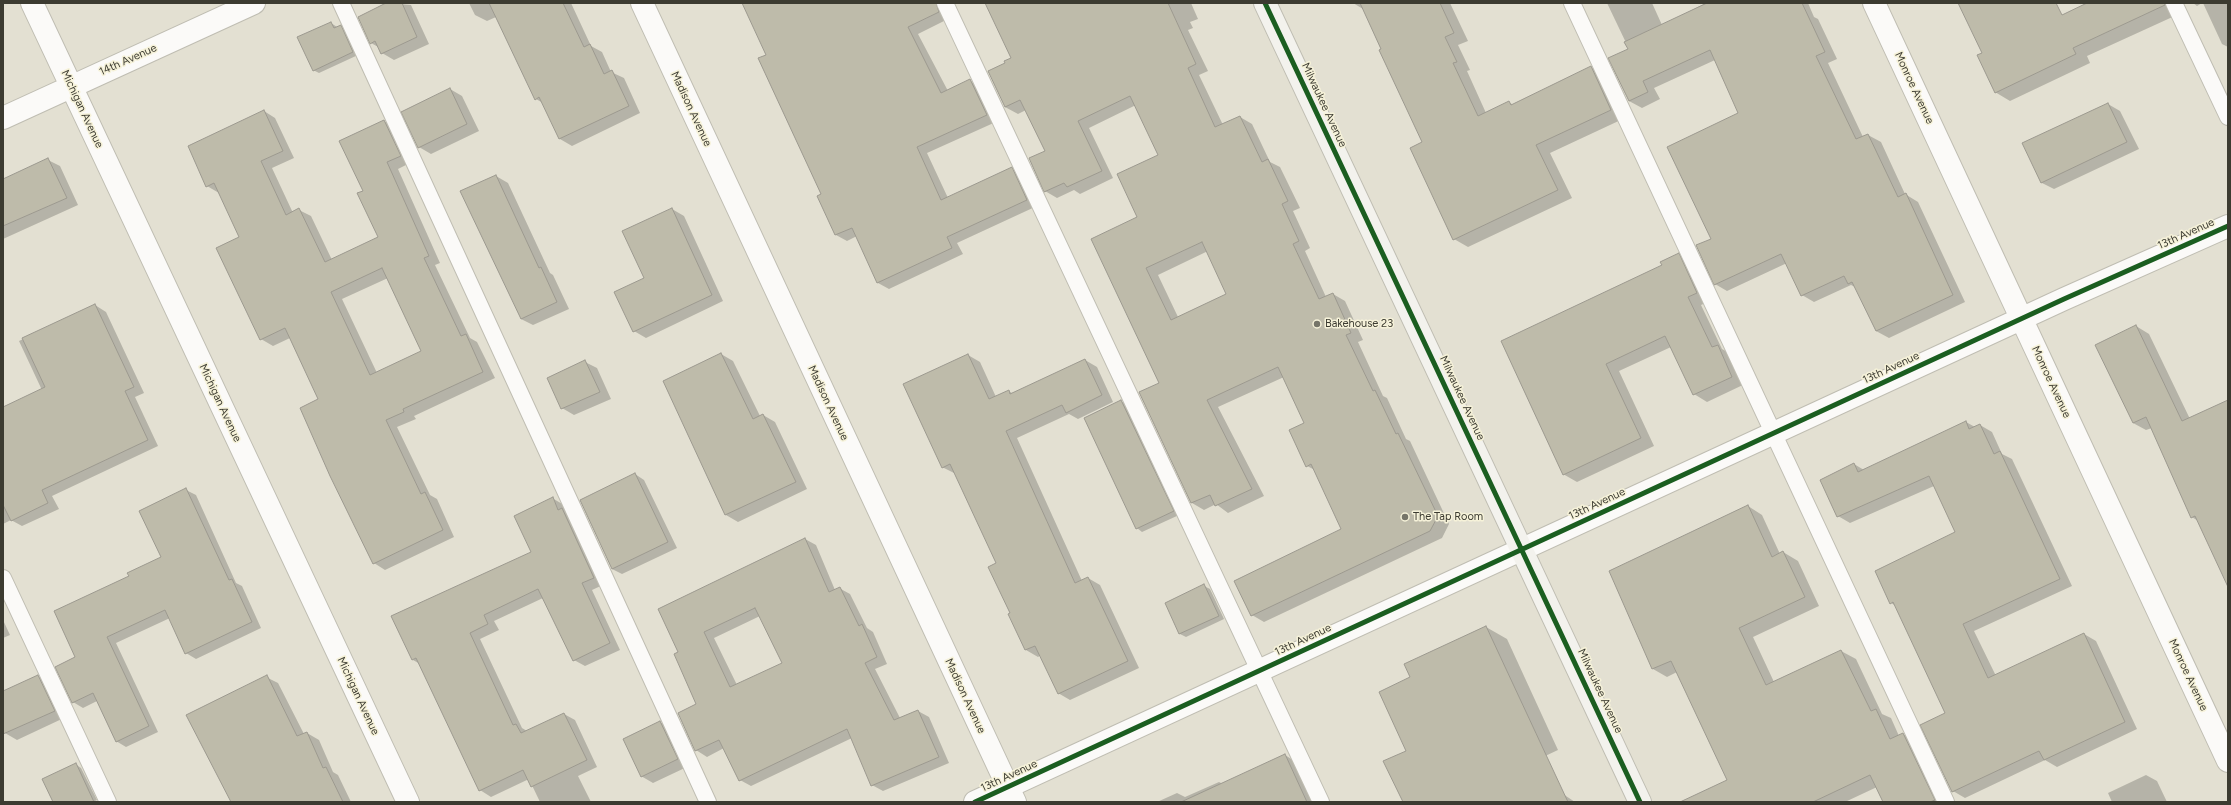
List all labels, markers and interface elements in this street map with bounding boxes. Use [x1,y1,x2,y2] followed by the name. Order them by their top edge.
[97,41,159,79] street label: 14th Avenue
[1892,50,1936,126] street label: Monroe Avenue
[1299,61,1349,149] street label: Milwaukee Avenue
[58,68,106,150] street label: Michigan Avenue
[668,69,714,149] street label: Madison Avenue
[2156,216,2216,252] street label: 13th Avenue
[1325,317,1393,331] place label: Bakehouse 23
[1312,319,1322,329] marker: Bakehouse 23
[2029,344,2073,420] street label: Monroe Avenue
[1861,349,1921,387] street label: 13th Avenue
[1437,354,1487,442] street label: Milwaukee Avenue
[196,362,244,444] street label: Michigan Avenue
[805,363,851,443] street label: Madison Avenue
[1567,485,1627,523] street label: 13th Avenue
[1413,510,1483,524] place label: The Tap Room
[1400,512,1410,522] marker: The Tap Room
[1273,621,1333,659] street label: 13th Avenue
[2166,637,2210,713] street label: Monroe Avenue
[1575,647,1625,735] street label: Milwaukee Avenue
[334,655,382,737] street label: Michigan Avenue
[942,656,988,736] street label: Madison Avenue
[979,757,1039,795] street label: 13th Avenue

